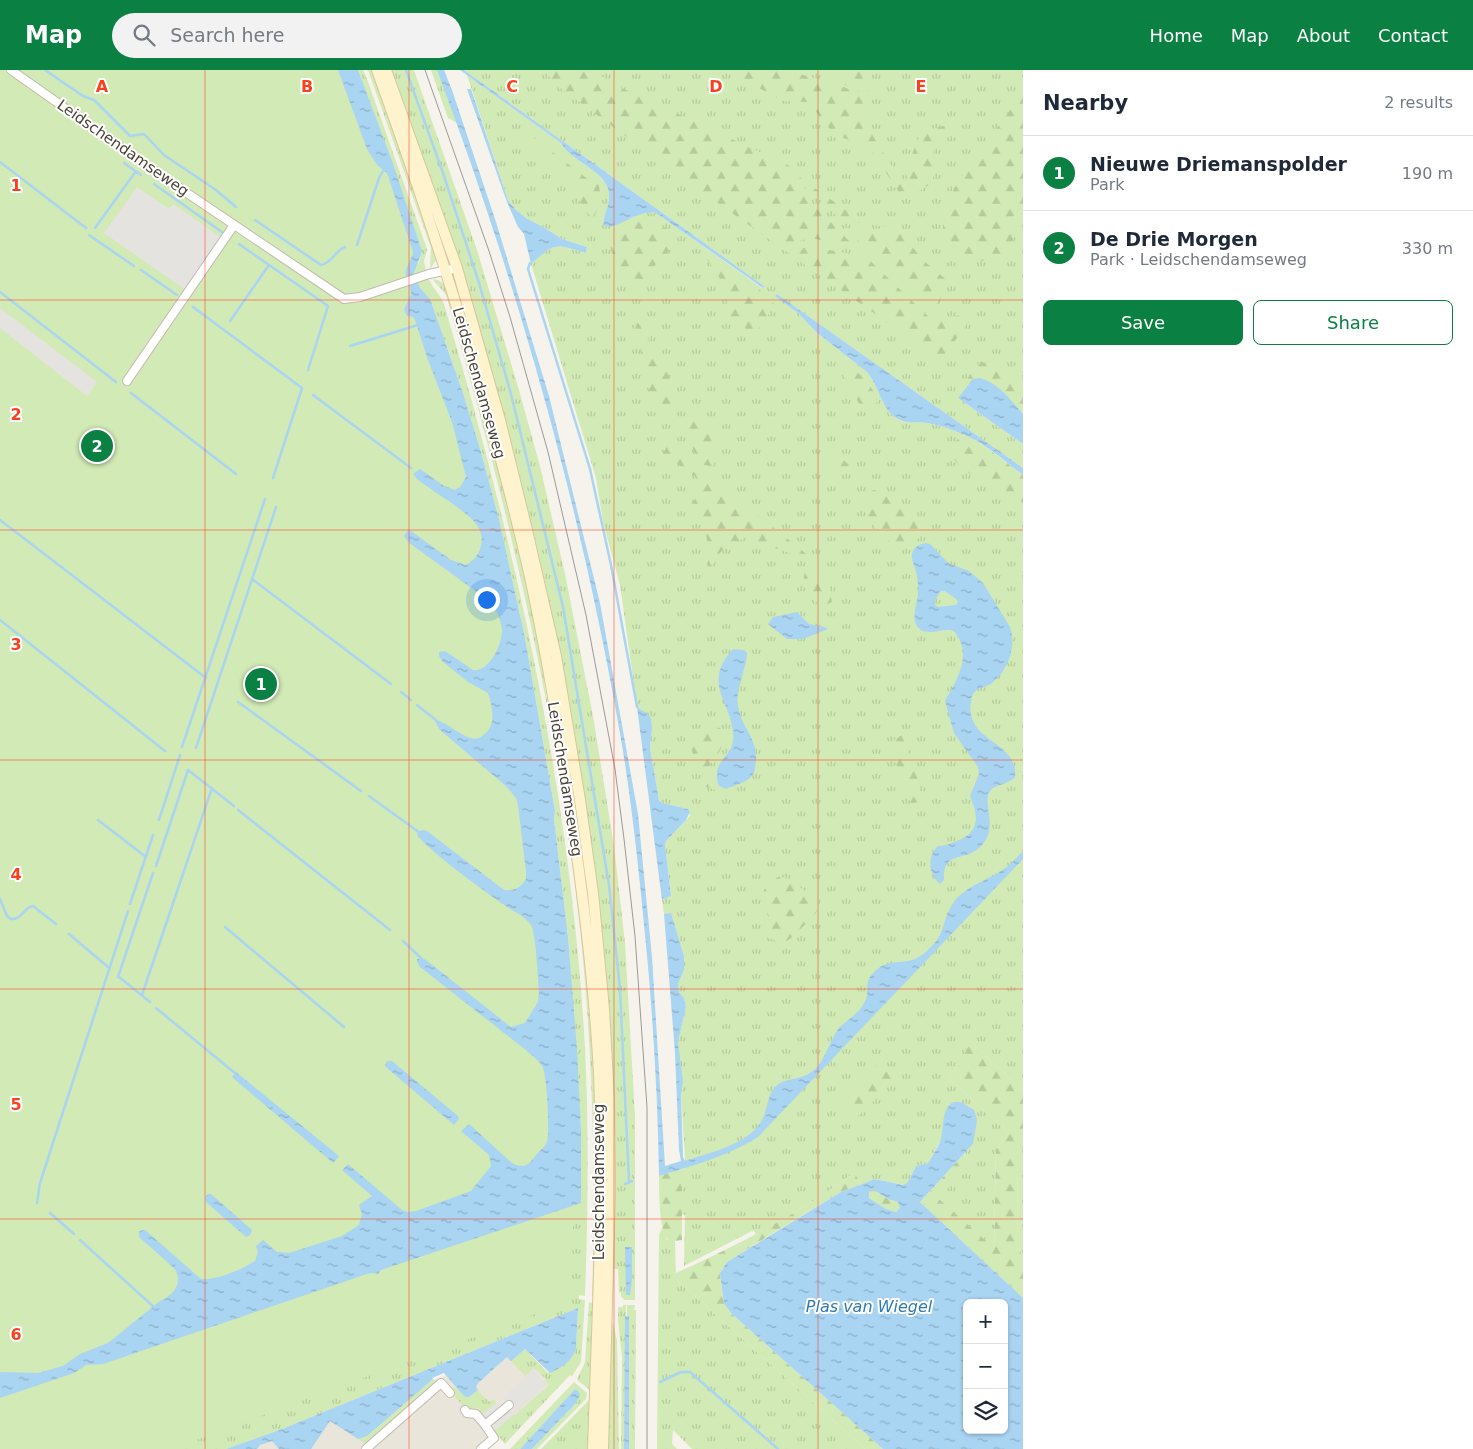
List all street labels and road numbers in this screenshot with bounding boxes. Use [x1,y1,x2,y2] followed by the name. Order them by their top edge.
[54,96,192,200] street label: Leidschendamseweg
[449,305,509,461] street label: Leidschendamseweg
[544,700,586,858] street label: Leidschendamseweg
[590,1104,608,1260] street label: Leidschendamseweg

